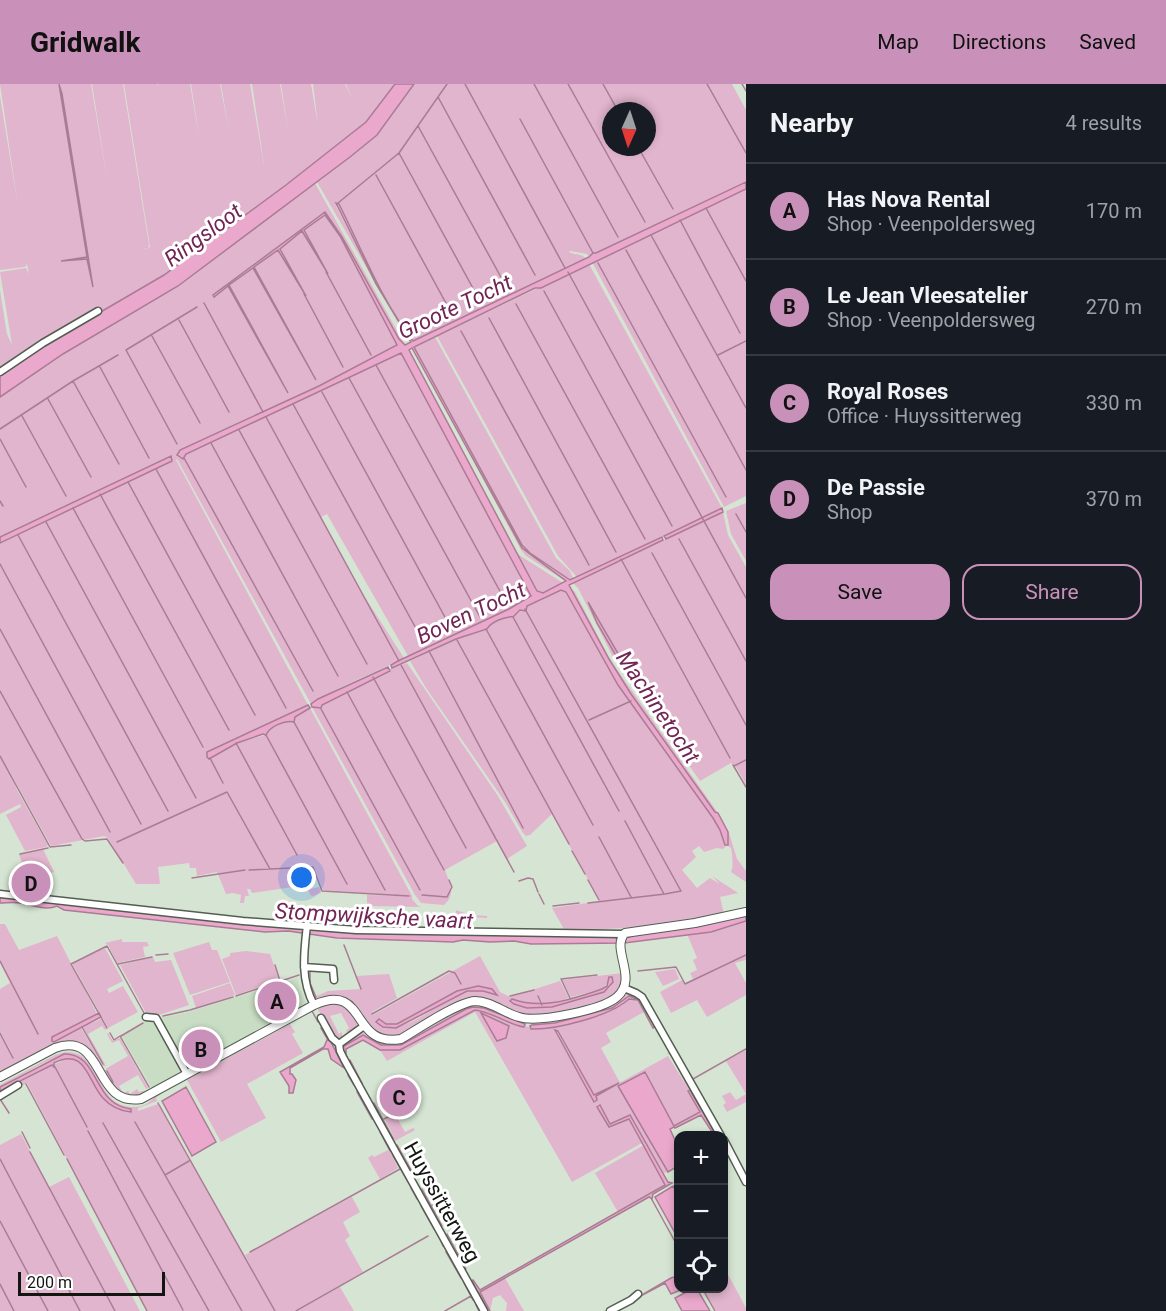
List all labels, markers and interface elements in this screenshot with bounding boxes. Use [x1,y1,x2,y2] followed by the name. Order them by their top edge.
[30,26,140,59] text: Gridwalk
[877,30,919,54] text: Map
[952,30,1046,54] text: Directions
[1079,30,1136,54] text: Saved
[602,102,656,156] north arrow
[770,108,853,138] text: Nearby
[1066,111,1142,135] text: 4 results
[827,187,990,212] text: Has Nova Rental
[159,198,247,271] water label: Ringsloot
[783,199,796,223] text: A
[1086,199,1142,223] text: 170 m
[827,212,1036,236] text: Shop · Veenpoldersweg
[394,269,517,344] water label: Groote Tocht
[827,283,1028,308] text: Le Jean Vleesatelier
[783,295,796,319] text: B
[1086,295,1142,319] text: 270 m
[827,308,1036,332] text: Shop · Veenpoldersweg
[827,379,948,404] text: Royal Roses
[783,391,796,415] text: C
[1086,391,1142,415] text: 330 m
[827,404,1022,428] text: Office · Huyssitterweg
[827,475,925,500] text: De Passie
[783,487,796,511] text: D
[1086,487,1142,511] text: 370 m
[827,500,873,524] text: Shop
[770,564,950,620] button: Save
[962,564,1142,620] button: Share
[413,576,530,649] water label: Boven Tocht
[611,646,705,769] water label: Machinetocht
[12,860,51,906] pin: D
[287,863,316,892] your location
[274,898,475,934] water label: Stompwijksche vaart
[258,978,296,1024] pin: A
[182,1026,220,1072] pin: B
[380,1074,418,1120] pin: C
[674,1131,728,1293] map controls
[674,1131,728,1185] button: +
[399,1138,485,1266] street label: Huyssitterweg
[674,1185,728,1239] button: −
[674,1239,728,1293] button: locate
[18,1269,165,1296] scale bar
[27,1273,72,1292] text: 200 m

